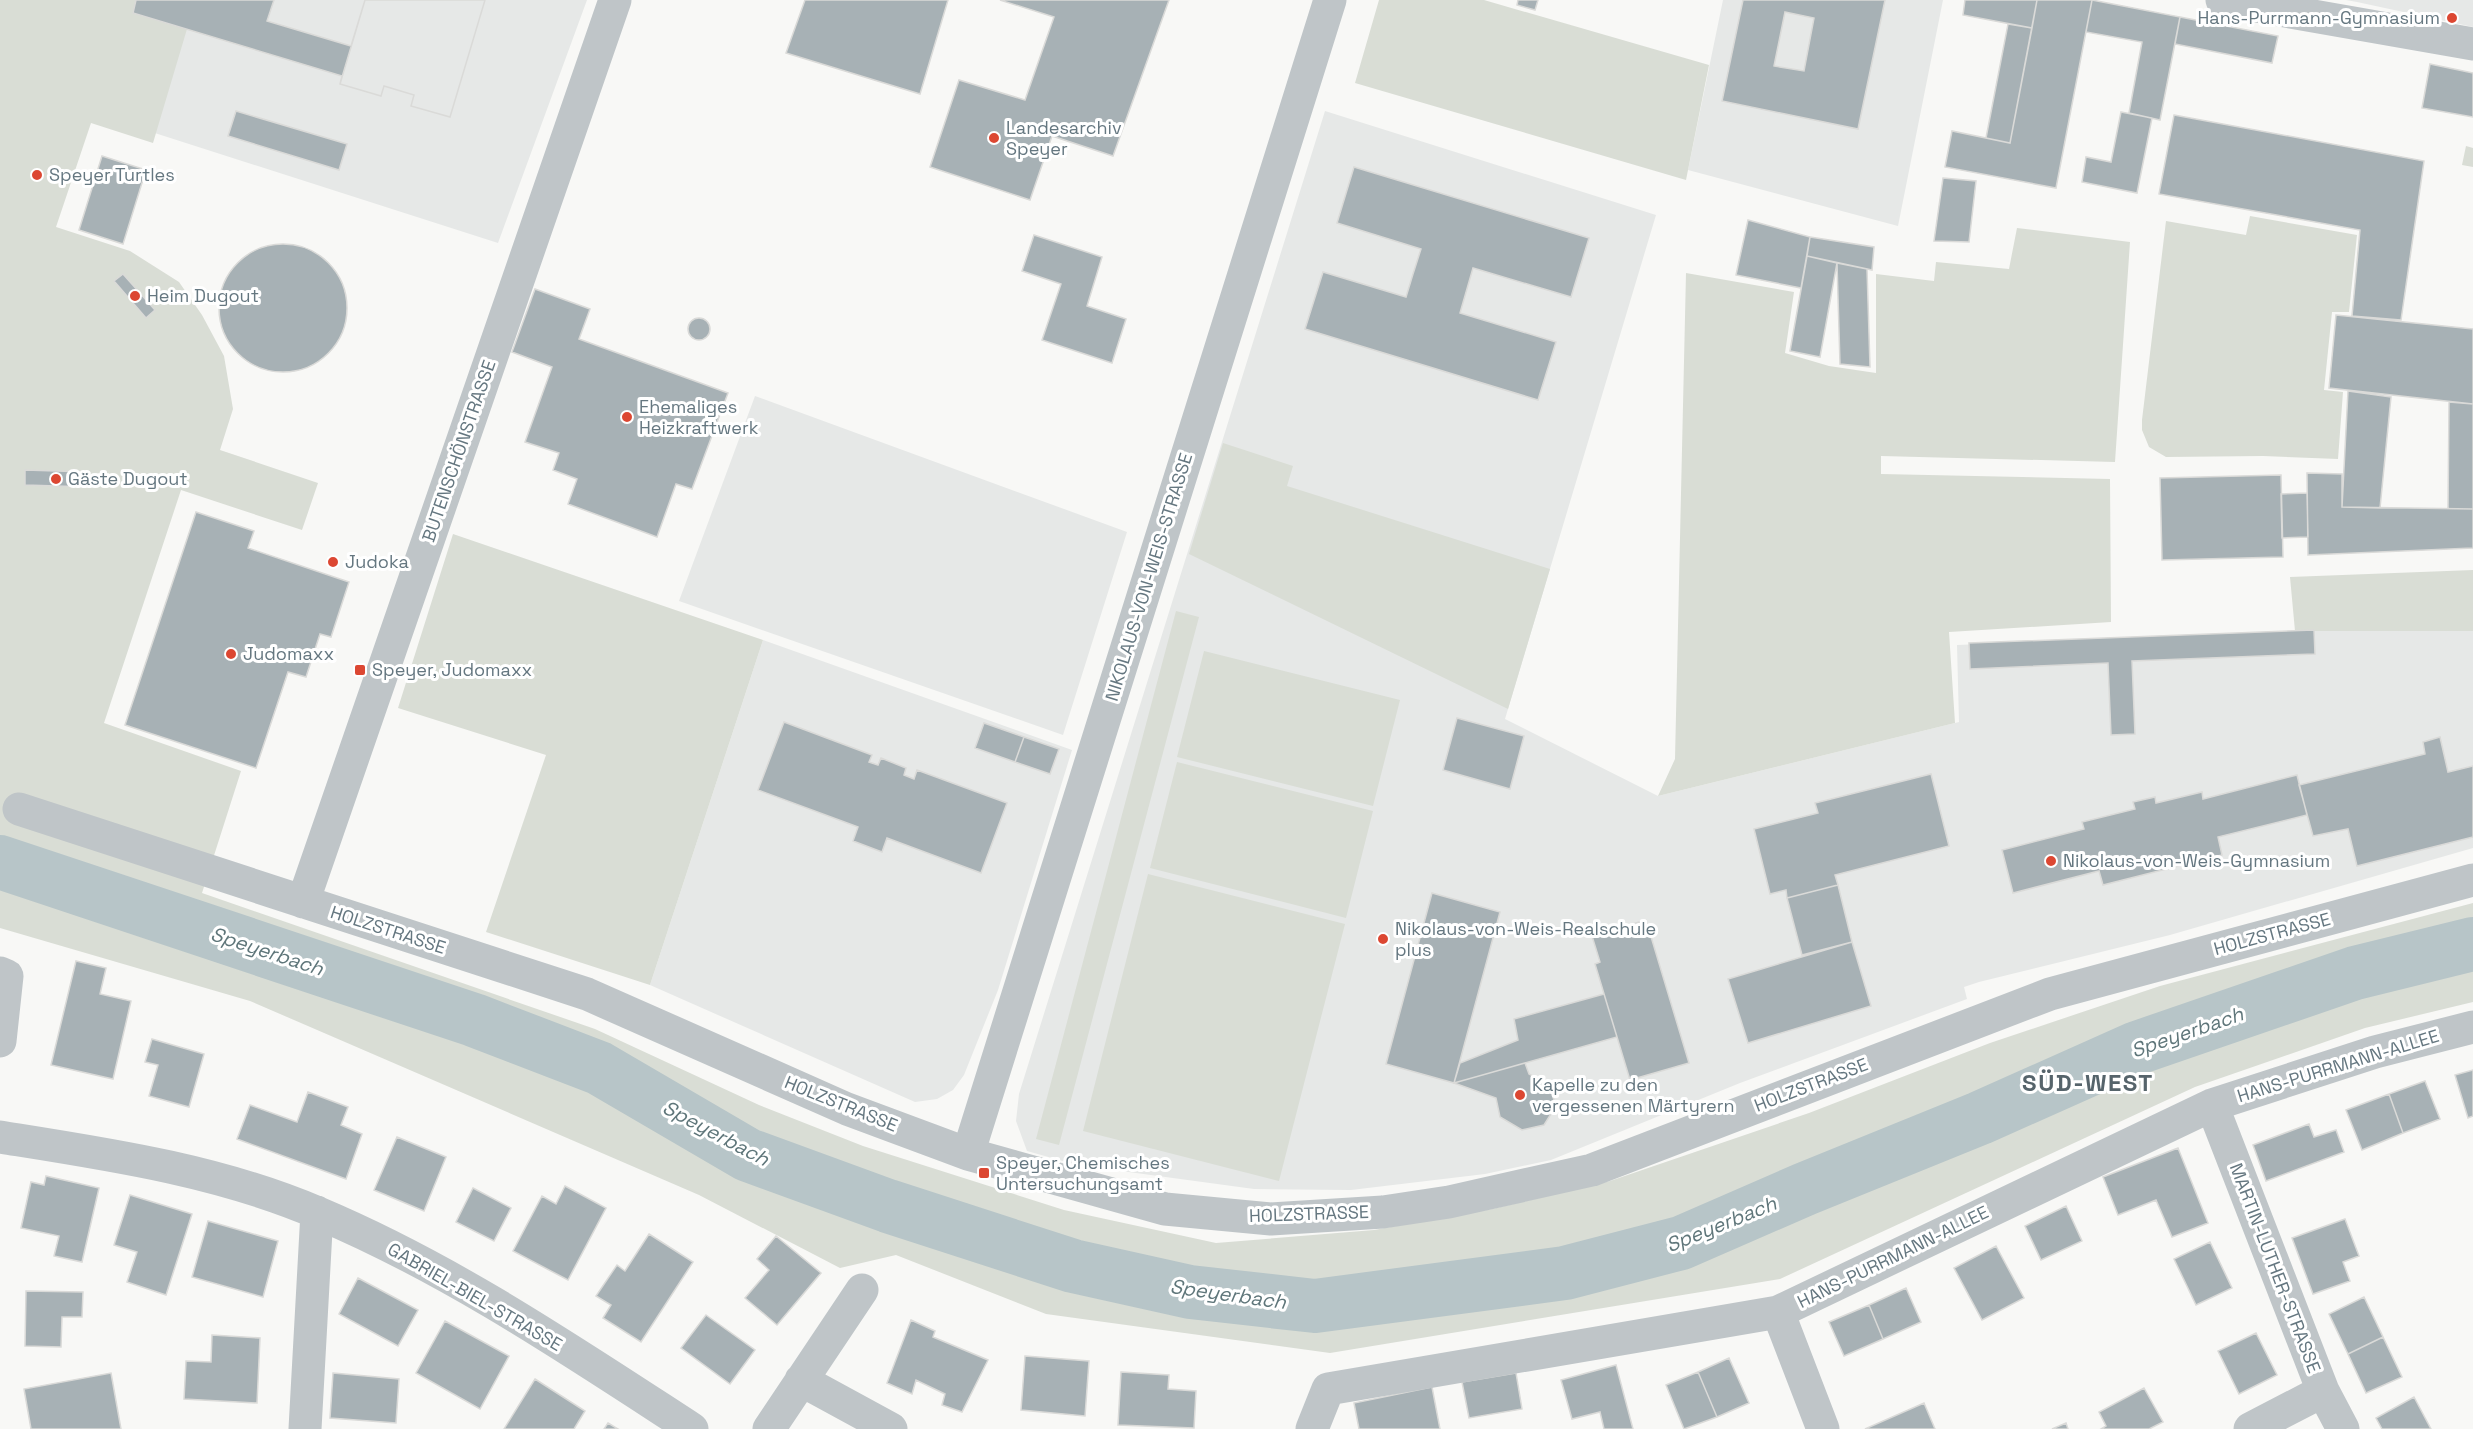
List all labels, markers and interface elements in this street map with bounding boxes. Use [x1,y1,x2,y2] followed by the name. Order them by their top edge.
[2198,6,2440,29] place label: Hans-Purrmann-Gymnasium
[2445,11,2459,25] marker: Hans-Purrmann-Gymnasium
[1006,116,1122,160] place label: Landesarchiv Speyer
[987,131,1001,145] marker: Landesarchiv Speyer
[49,163,175,186] place label: Speyer Turtles
[30,168,44,182] marker: Speyer Turtles
[147,284,259,307] place label: Heim Dugout
[128,289,142,303] marker: Heim Dugout
[417,357,500,545] street label: BUTENSCHÖNSTRASSE
[639,395,759,439] place label: Ehemaliges Heizkraftwerk
[620,410,634,424] marker: Ehemaliges Heizkraftwerk
[1100,450,1197,704] street label: NIKOLAUS-VON-WEIS-STRASSE
[68,467,188,490] place label: Gäste Dugout
[49,472,63,486] marker: Gäste Dugout
[345,550,409,573] place label: Judoka
[326,555,340,569] marker: Judoka
[243,642,334,665] place label: Judomaxx
[224,647,238,661] marker: Judomaxx
[372,658,532,681] place label: Speyer, Judomaxx
[353,663,367,677] marker: Speyer, Judomaxx
[2063,849,2330,872] place label: Nikolaus-von-Weis-Gymnasium
[2044,854,2058,868] marker: Nikolaus-von-Weis-Gymnasium
[328,900,449,959] street label: HOLZSTRASSE
[2211,907,2333,960] street label: HOLZSTRASSE
[1395,917,1656,961] place label: Nikolaus-von-Weis-Realschule plus
[207,921,327,982] water label: Speyerbach
[1376,932,1390,946] marker: Nikolaus-von-Weis-Realschule plus
[2127,1000,2247,1063] water label: Speyerbach
[2234,1024,2442,1107] street label: HANS-PURRMANN-ALLEE
[1751,1052,1871,1117] street label: HOLZSTRASSE
[2022,1067,2154,1098] district label: SÜD-WEST
[781,1070,901,1137] street label: HOLZSTRASSE
[1532,1073,1735,1117] place label: Kapelle zu den vergessenen Märtyrern
[1513,1088,1527,1102] marker: Kapelle zu den vergessenen Märtyrern
[658,1094,774,1172] water label: Speyerbach
[996,1151,1170,1195] place label: Speyer, Chemisches Untersuchungsamt
[2225,1160,2326,1376] street label: MARTIN-LUTHER-STRASSE
[977,1166,991,1180] marker: Speyer, Chemisches Untersuchungsamt
[1662,1190,1781,1258] water label: Speyerbach
[1249,1200,1369,1227] street label: HOLZSTRASSE
[1793,1200,1992,1313] street label: HANS-PURRMANN-ALLEE
[384,1237,567,1356] street label: GABRIEL-BIEL-STRASSE
[1168,1273,1288,1315] water label: Speyerbach

